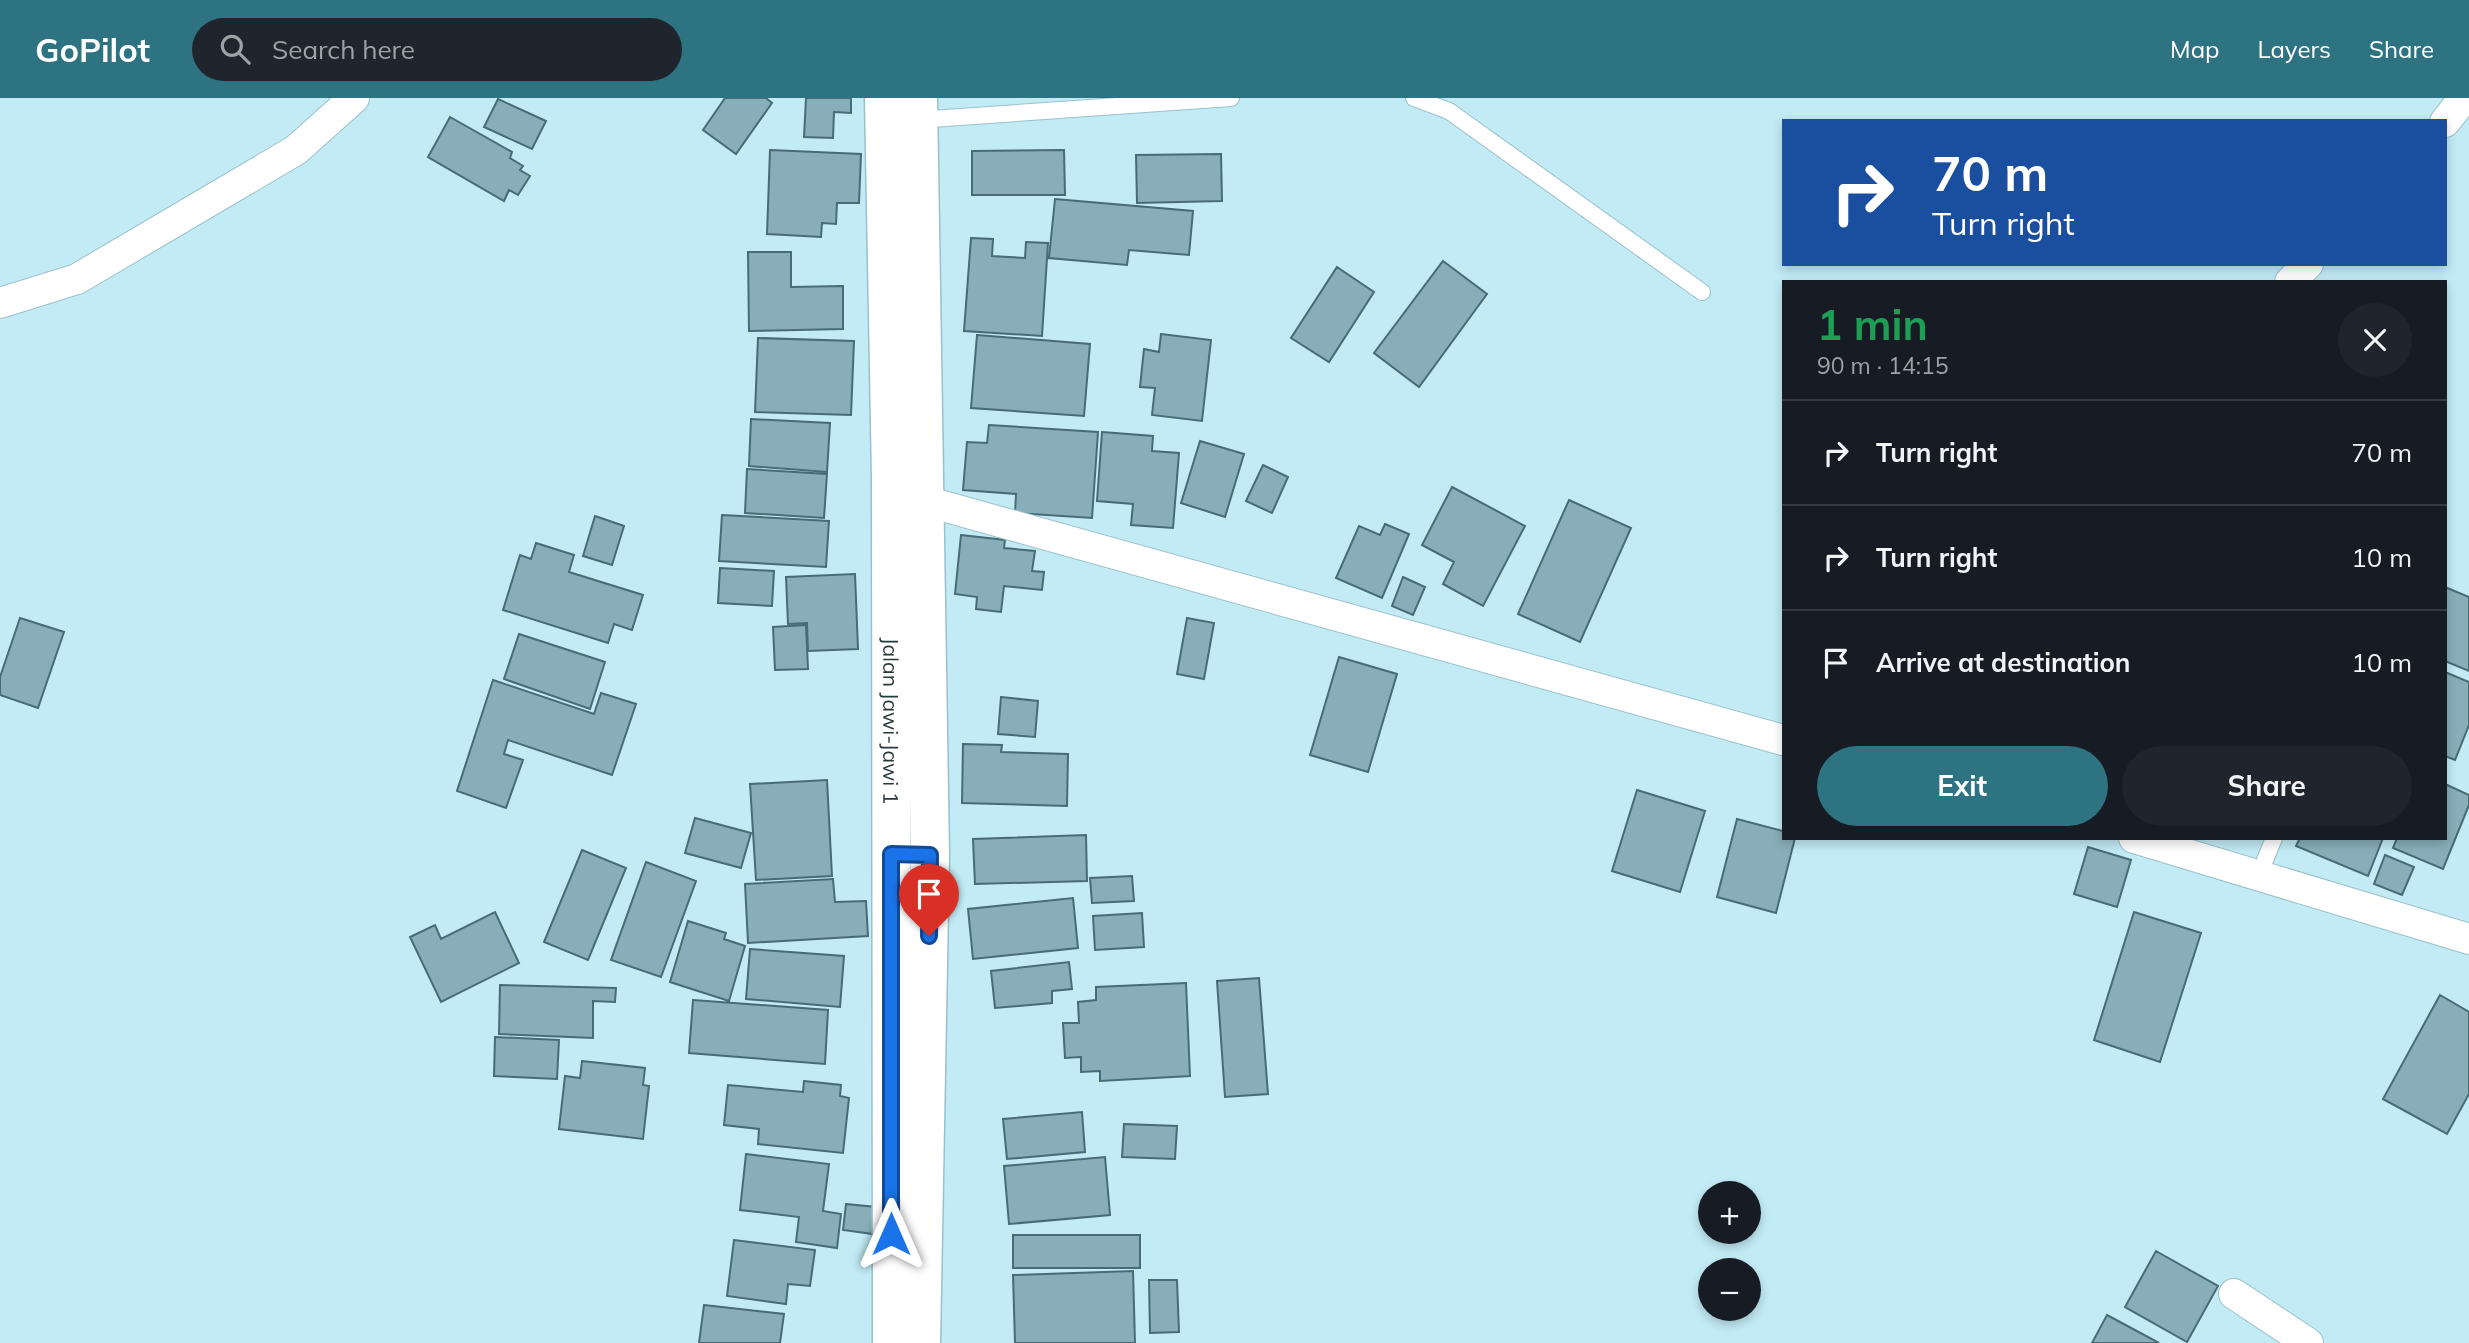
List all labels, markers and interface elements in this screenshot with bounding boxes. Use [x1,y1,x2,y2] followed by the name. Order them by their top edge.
[192,18,682,81] search box
[35,29,150,70] text: GoPilot
[216,30,254,68] icon: search
[272,33,415,66] text: Search here
[2170,34,2219,64] text: Map
[2257,34,2331,64] text: Layers
[2369,34,2434,64] text: Share
[1932,142,2048,203] text: 70 m
[1817,147,1908,238] icon: right
[1932,203,2075,243] text: Turn right
[1817,298,1928,351] text: 1 min
[2338,303,2412,377] button: close
[1817,351,1949,380] text: 90 m · 14:15
[1817,434,1855,472] icon: right
[1876,436,1997,469] text: Turn right
[2351,436,2412,469] text: 70 m
[1817,539,1855,577] icon: right
[1876,541,1997,574] text: Turn right
[2351,541,2412,574] text: 10 m
[878,638,904,804] street label: Jalan Jawi-Jawi 1
[1817,644,1855,682] icon: arrive
[1876,646,2131,679] text: Arrive at destination
[2351,646,2412,679] text: 10 m
[1817,746,2108,826] button: Exit
[2122,746,2412,826] button: Share
[899,864,959,936] pin
[910,875,948,913] icon: arrive
[1698,1181,1761,1321] map controls
[1698,1181,1761,1244] button: +
[854,1197,928,1271] position arrow
[1698,1258,1761,1321] button: −

